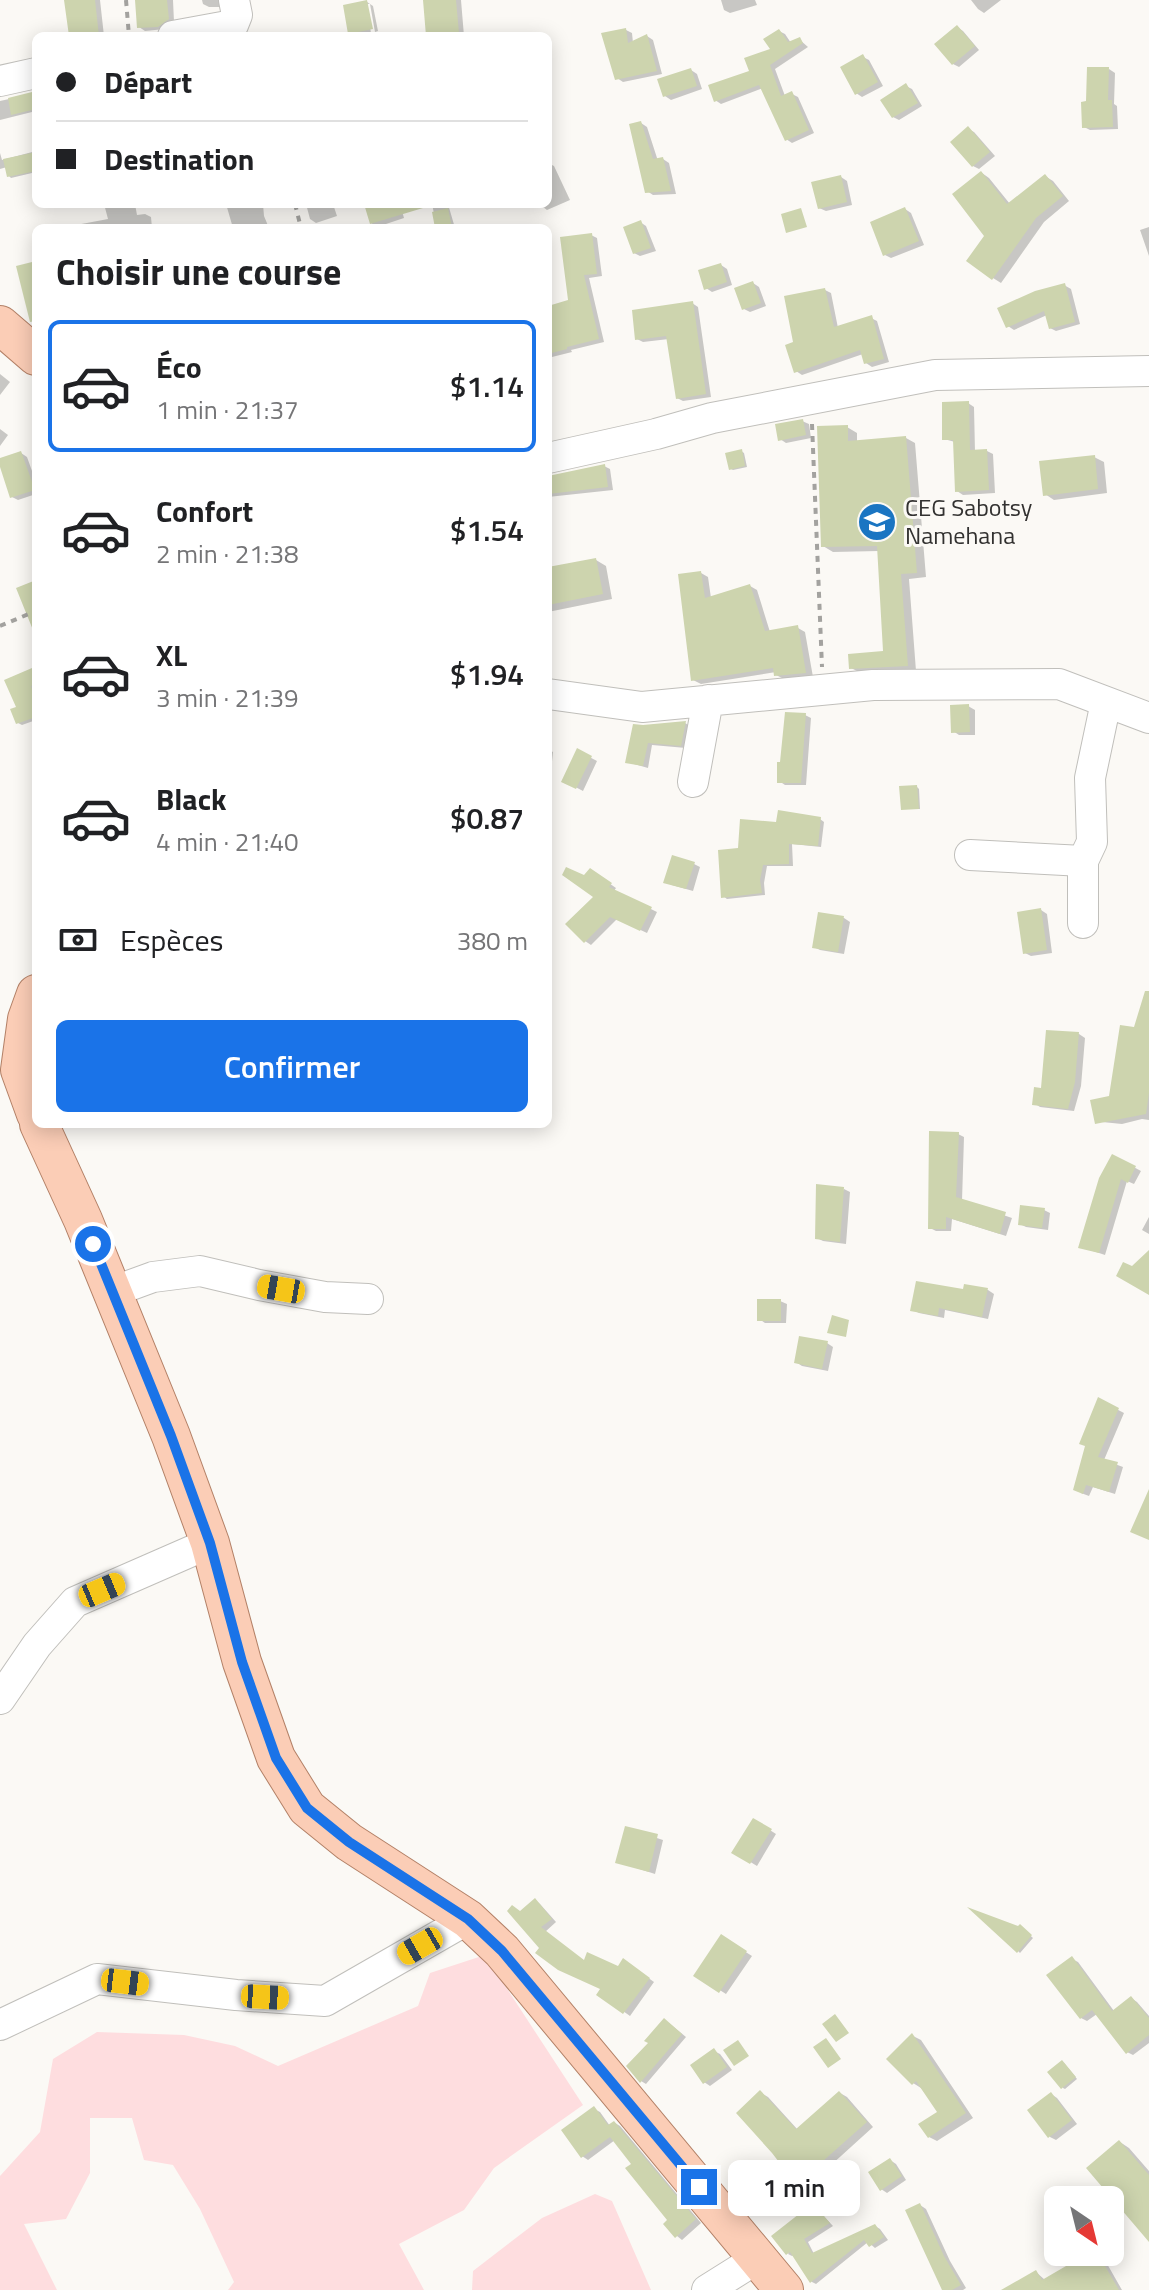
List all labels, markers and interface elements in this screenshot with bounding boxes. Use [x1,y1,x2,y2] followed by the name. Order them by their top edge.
[104,59,192,105] text: Départ
[104,136,254,182] text: Destination
[56,244,341,299] text: Choisir une course
[156,344,202,390] text: Éco
[60,350,132,422] icon: car
[450,363,524,409] text: $1.14
[156,390,299,429] text: 1 min · 21:37
[156,488,253,534] text: Confort
[905,489,1033,553] place label: CEG Sabotsy Namehana
[60,494,132,566] icon: car
[856,501,898,543] school or university icon: CEG Sabotsy Namehana
[450,507,524,553] text: $1.54
[156,534,299,573] text: 2 min · 21:38
[156,632,187,678] text: XL
[60,638,132,710] icon: car
[450,651,524,697] text: $1.94
[156,678,299,717] text: 3 min · 21:39
[156,776,227,822] text: Black
[60,782,132,854] icon: car
[450,795,524,841] text: $0.87
[156,822,299,861] text: 4 min · 21:40
[120,917,224,963] text: Espèces
[56,918,100,962] icon: cash
[457,921,528,960] text: 380 m
[56,1020,528,1112] button: Confirmer
[75,1226,111,1262] route start
[255,1273,307,1305] car
[75,1570,129,1610] car
[393,1924,447,1968] car
[100,1967,150,1997] car
[240,1984,290,2010] car
[727,2159,859,2215] callout: 1 min
[763,2168,825,2207] text: 1 min
[681,2169,717,2205] route end
[1044,2186,1124,2266] north arrow
[1044,2186,1124,2266] map controls

